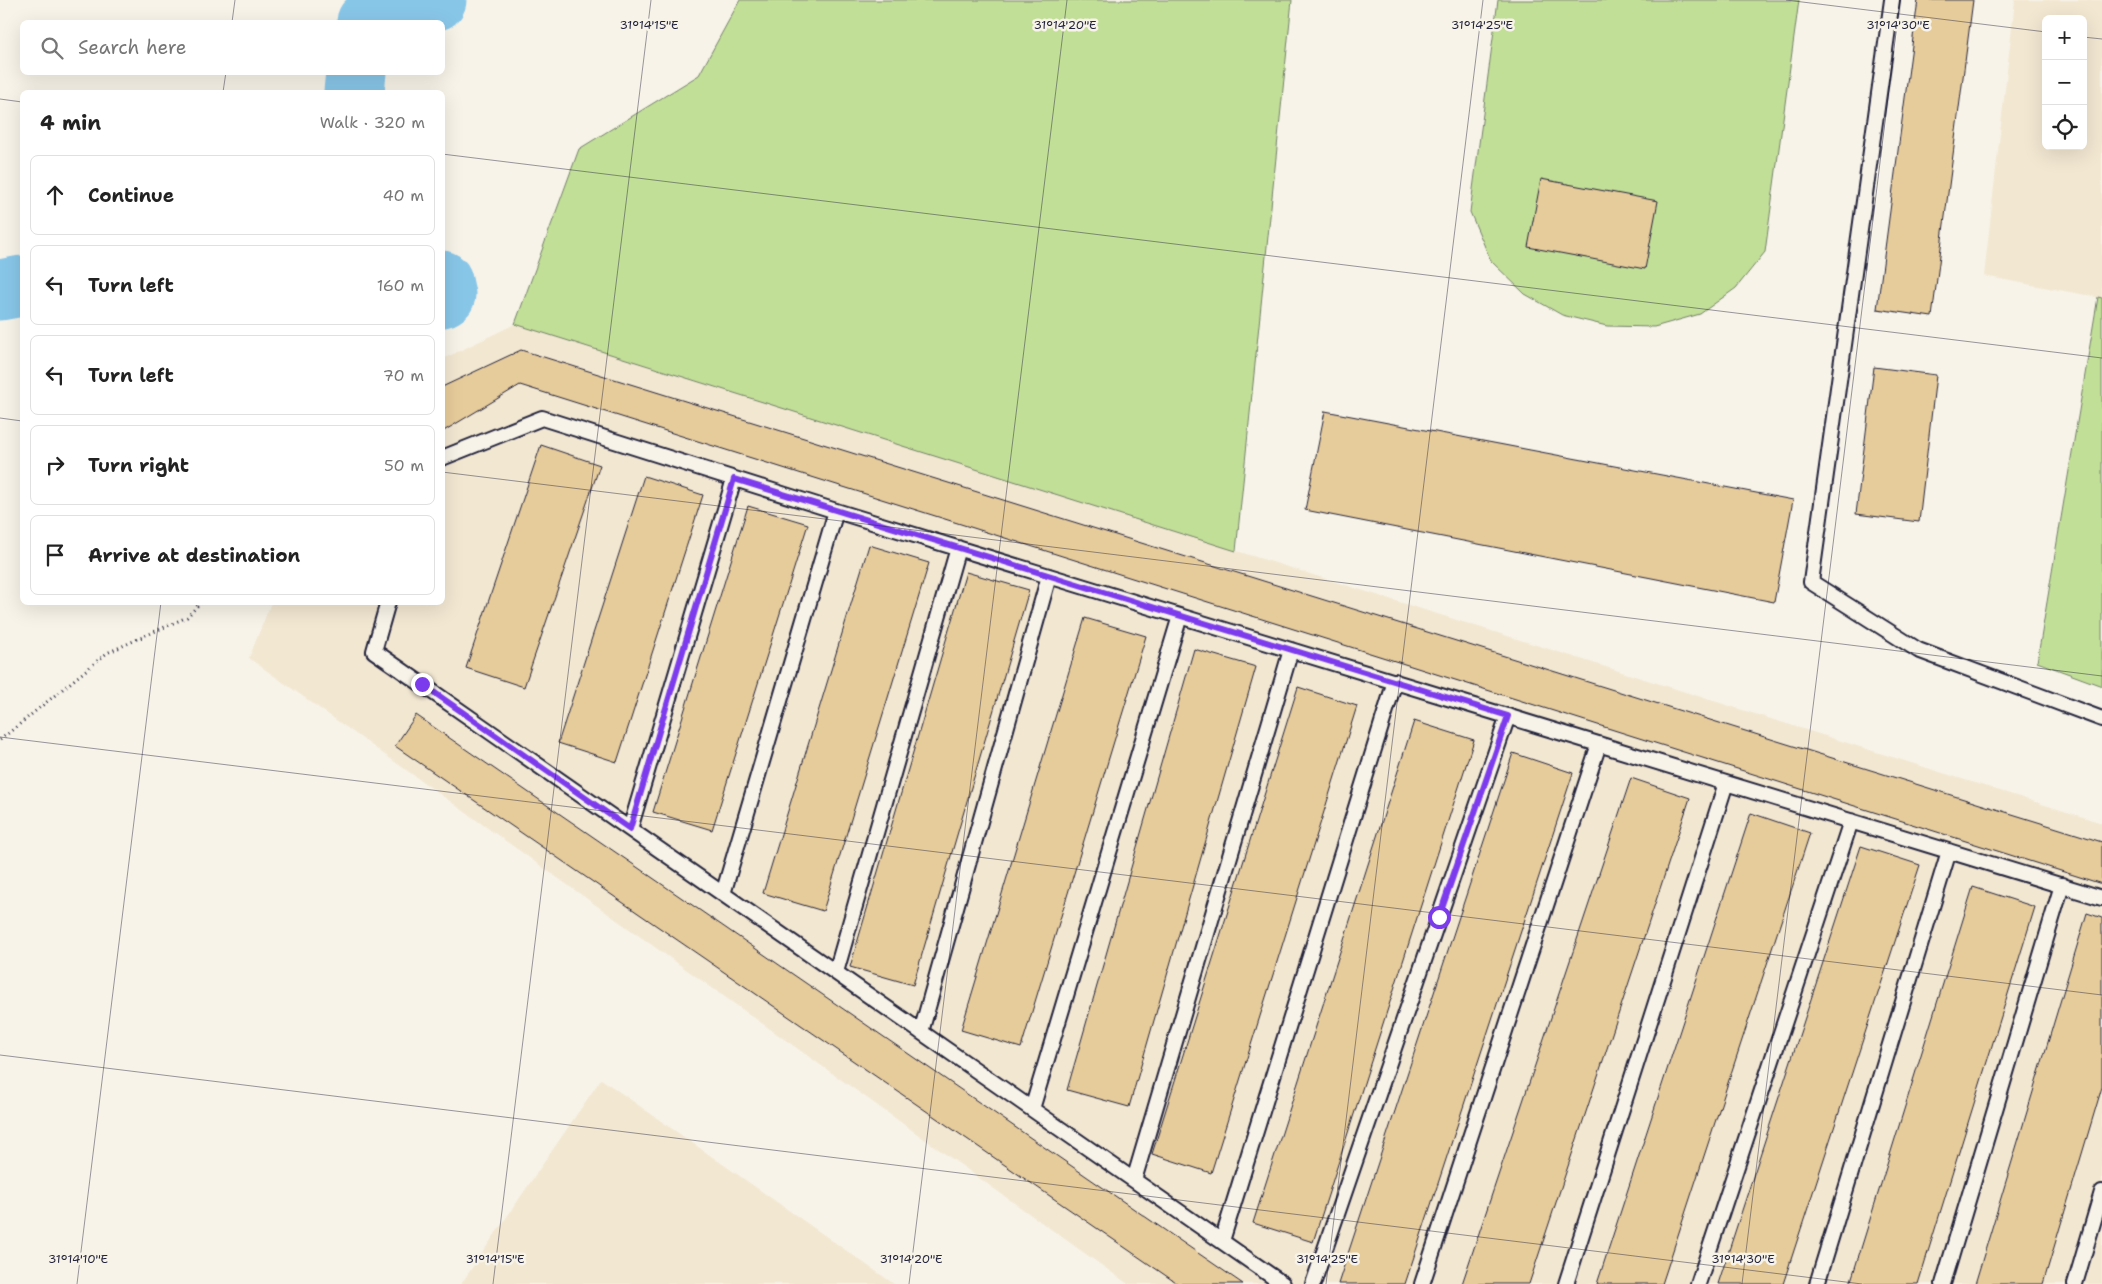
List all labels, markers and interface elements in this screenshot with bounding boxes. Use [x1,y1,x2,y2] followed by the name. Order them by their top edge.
[2042,15,2087,150] map controls
[2042,15,2087,60] button: +
[619,17,679,33] text: 31°14'15"E
[1033,17,1097,33] text: 31°14'20"E
[1451,17,1513,33] text: 31°14'25"E
[1866,17,1930,33] text: 31°14'30"E
[20,20,445,75] search box
[38,34,66,62] icon: search
[78,35,187,60] text: Search here
[2042,60,2087,105] button: −
[2042,105,2087,150] button: locate
[40,109,101,137] text: 4 min
[320,112,425,133] text: Walk · 320 m
[41,181,69,209] icon: ahead
[88,183,174,208] text: Continue
[382,185,424,206] text: 40 m
[41,271,69,299] icon: left
[88,273,174,298] text: Turn left
[377,275,424,296] text: 160 m
[41,361,69,389] icon: left
[88,363,174,388] text: Turn left
[383,365,424,386] text: 70 m
[41,451,69,479] icon: right
[88,453,189,478] text: Turn right
[384,455,424,476] text: 50 m
[41,541,69,569] icon: arrive
[88,543,300,568] text: Arrive at destination
[411,673,434,696] route end
[1428,906,1451,929] route start
[48,1251,108,1267] text: 31°14'10"E
[465,1251,525,1267] text: 31°14'15"E
[879,1251,943,1267] text: 31°14'20"E
[1296,1251,1358,1267] text: 31°14'25"E
[1711,1251,1775,1267] text: 31°14'30"E

